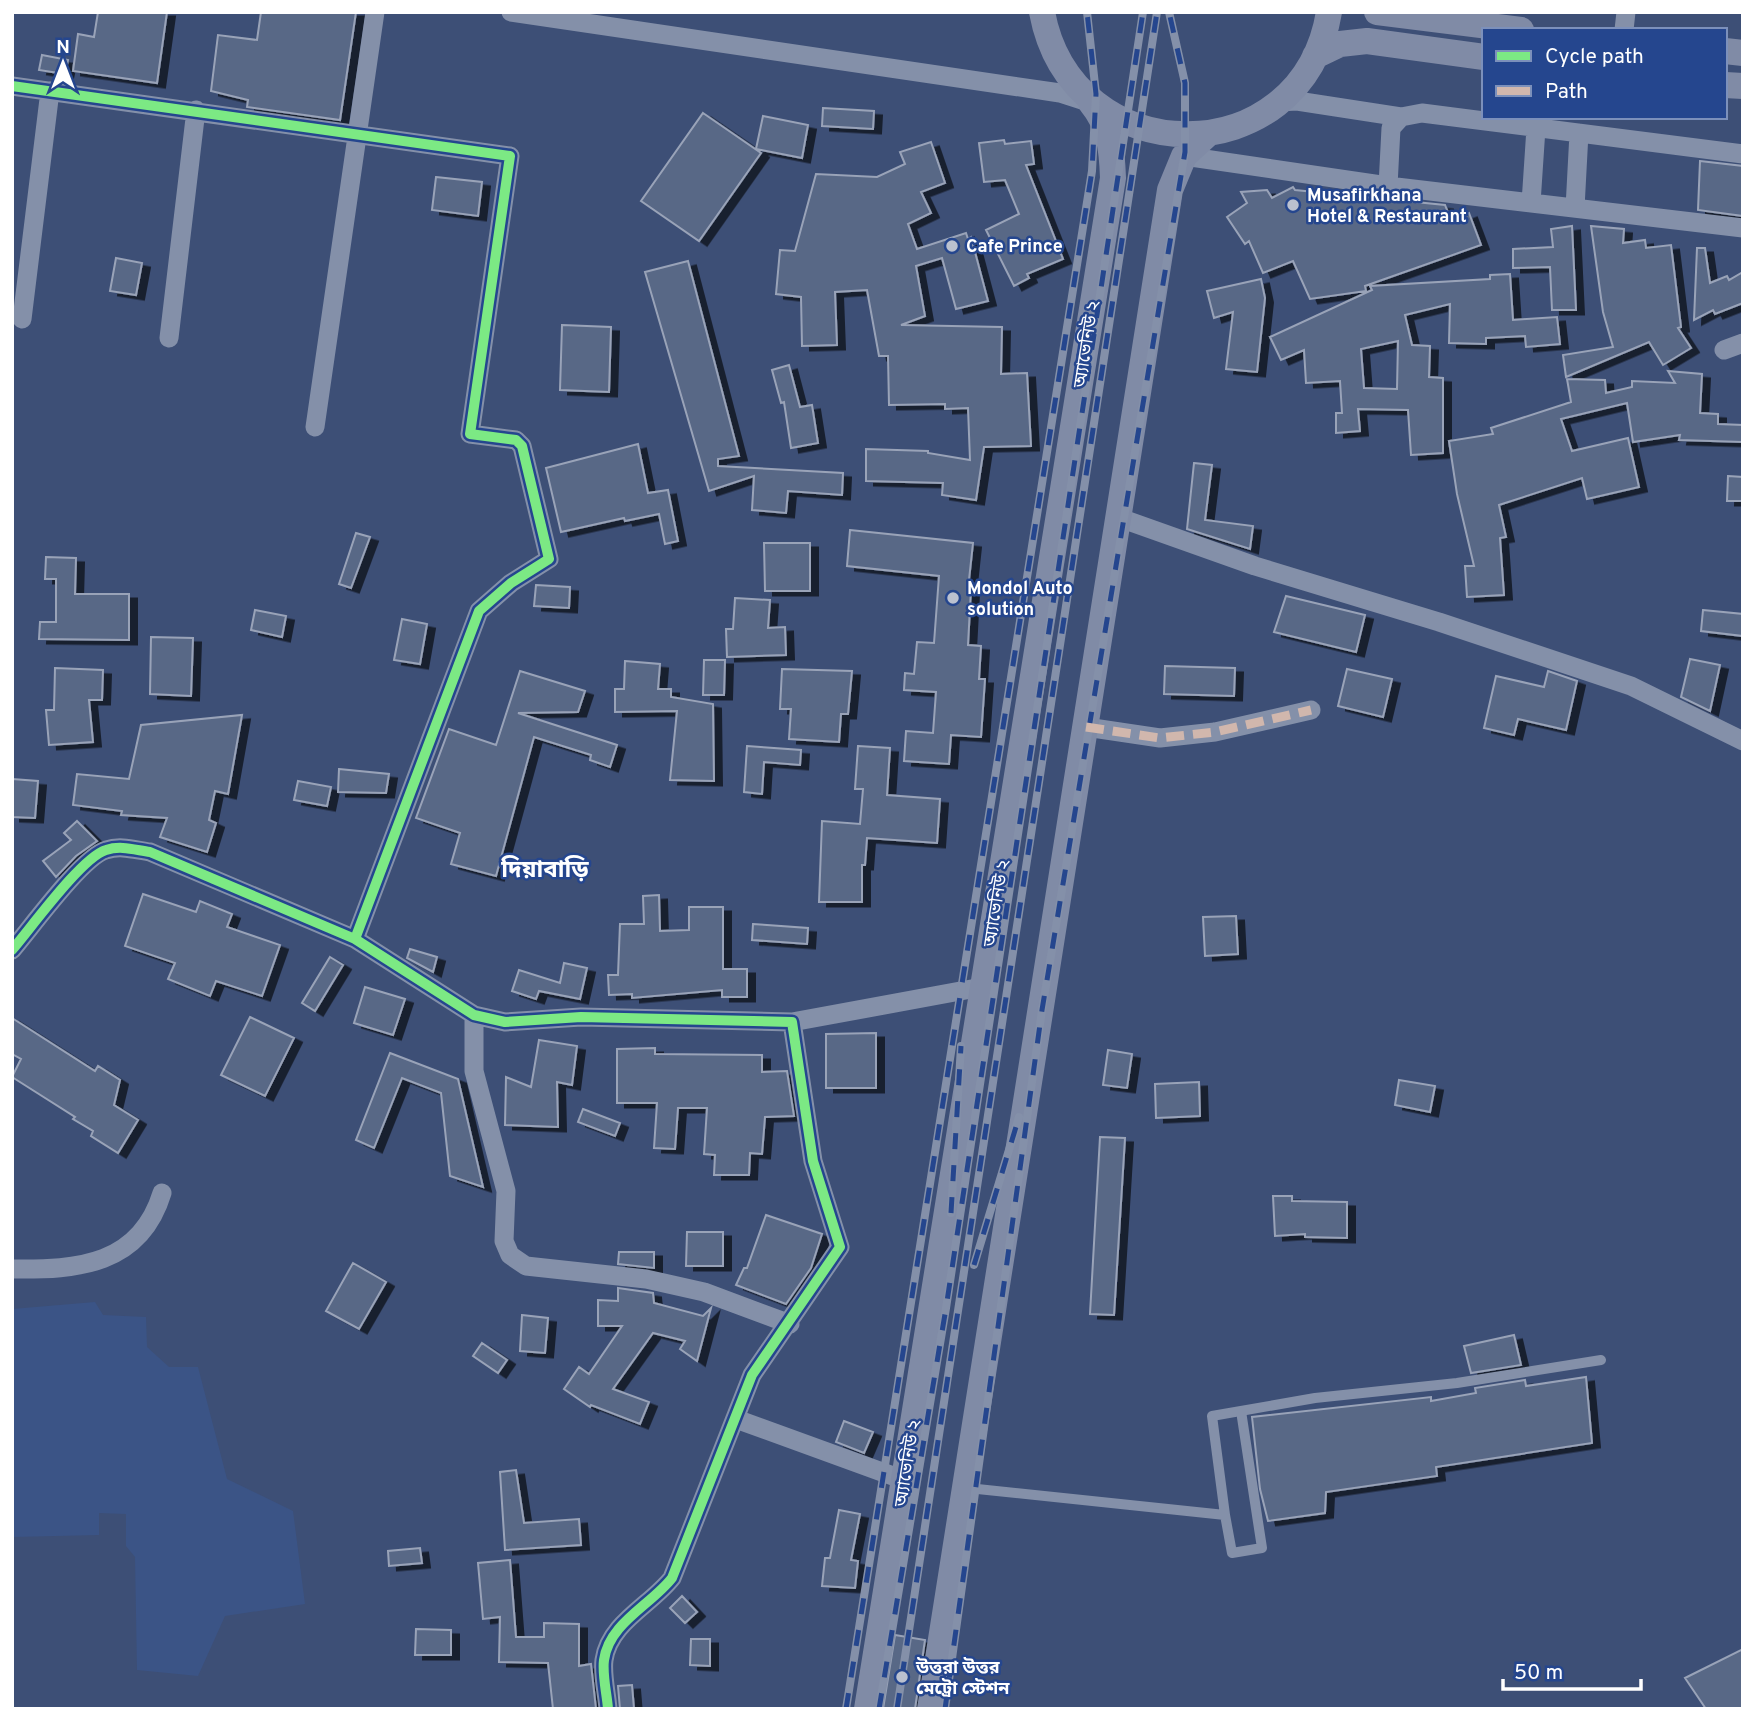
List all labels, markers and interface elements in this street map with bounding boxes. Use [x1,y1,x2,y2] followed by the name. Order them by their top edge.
[28,28,98,98] north arrow
[1482,28,1727,119] legend
[56,36,70,60] text: N
[1545,44,1644,71] text: Cycle path
[1545,79,1588,106] text: Path
[1307,185,1467,229] place label: Musafirkhana Hotel & Restaurant
[1285,197,1301,213] marker: Musafirkhana Hotel & Restaurant
[966,236,1063,259] place label: Cafe Prince
[944,238,960,254] marker: Cafe Prince
[1069,299,1106,391] street label: অ্যাভেনিউ ২
[967,578,1073,622] place label: Mondol Auto solution
[945,590,961,606] marker: Mondol Auto solution
[500,855,589,886] district label: দিয়াবাড়ি
[979,858,1016,950] street label: অ্যাভেনিউ ২
[890,1418,927,1510] street label: অ্যাভেনিউ ২
[1503,1648,1641,1692] scale bar
[915,1657,1010,1701] place label: উত্তরা উত্তর মেট্রো স্টেশন
[1514,1660,1563,1687] text: 50 m
[894,1669,910,1685] marker: উত্তরা উত্তর মেট্রো স্টেশন

